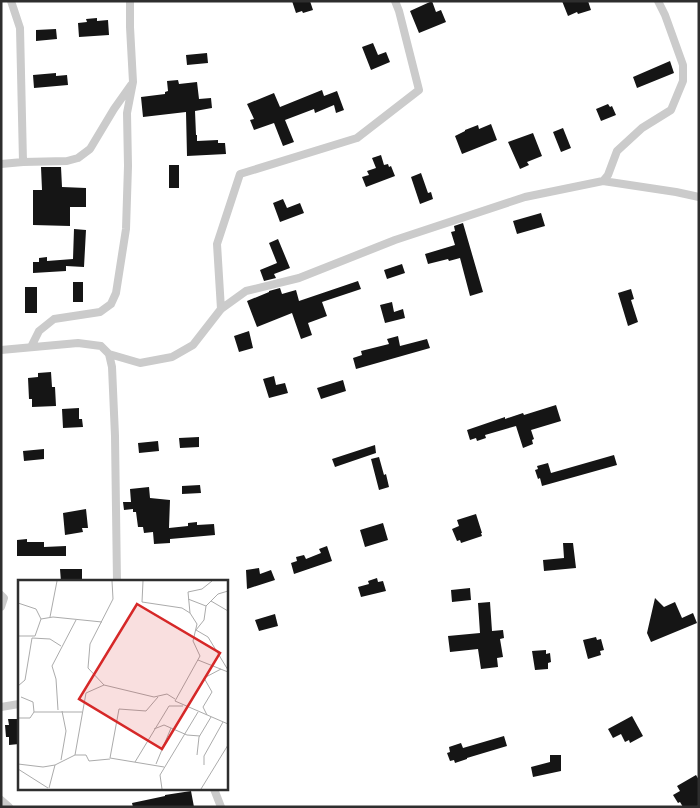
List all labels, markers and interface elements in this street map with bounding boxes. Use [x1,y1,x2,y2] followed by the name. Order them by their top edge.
[18,580,228,790] inset map

